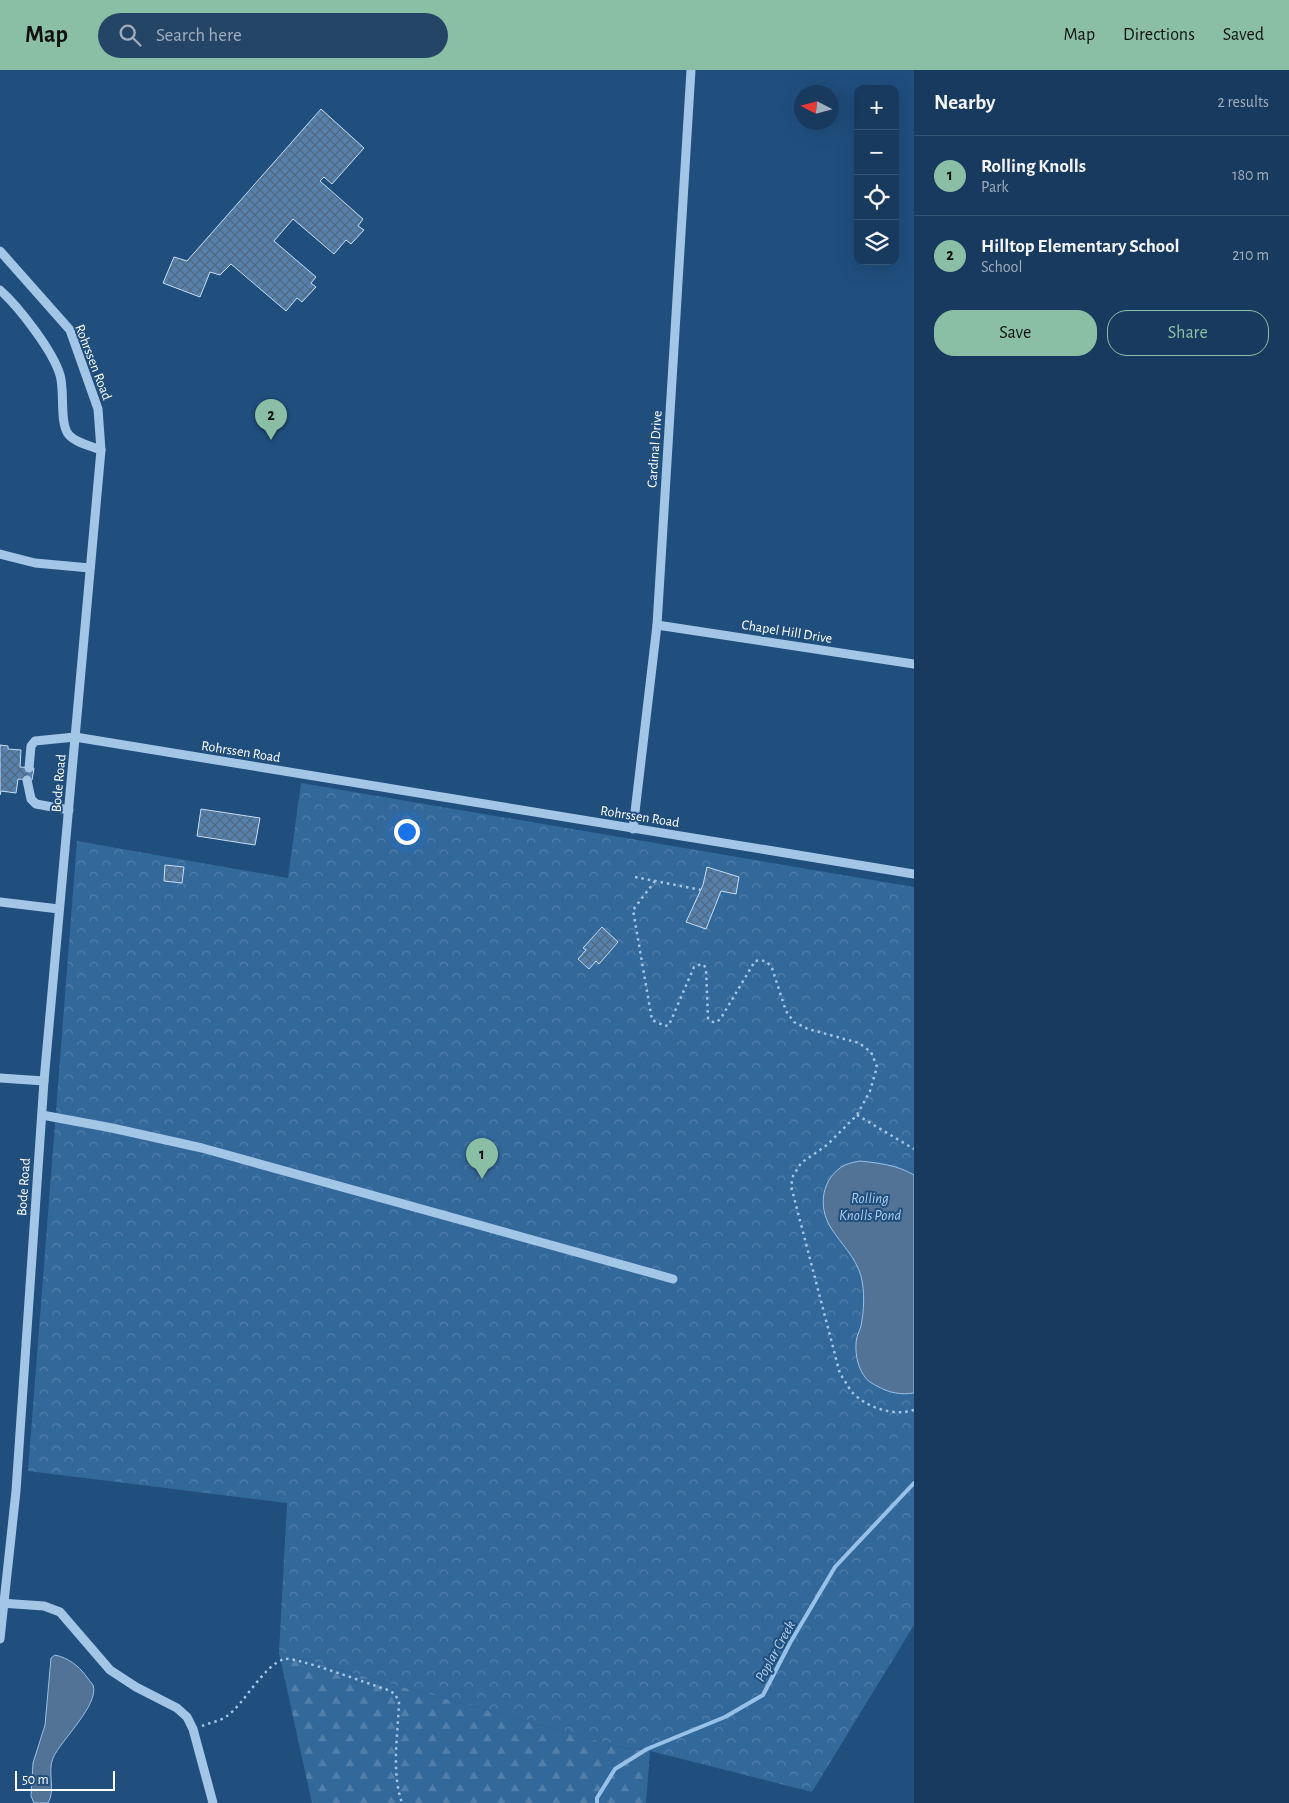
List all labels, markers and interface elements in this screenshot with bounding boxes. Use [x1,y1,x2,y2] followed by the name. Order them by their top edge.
[98,13,448,58] search box
[116,21,144,49] icon: search
[25,23,68,47] text: Map
[156,26,242,45] text: Search here
[1064,26,1095,44] text: Map
[1123,26,1195,44] text: Directions
[1223,26,1264,44] text: Saved
[794,85,839,130] north arrow
[854,85,899,265] map controls
[854,85,899,130] button: +
[934,92,995,113] text: Nearby
[1217,94,1269,110] text: 2 results
[854,130,899,175] button: −
[981,157,1086,176] text: Rolling Knolls
[947,167,953,183] text: 1
[1232,167,1269,183] text: 180 m
[854,175,899,220] button: locate
[981,179,1009,195] text: Park
[854,220,899,265] button: layers
[981,237,1180,256] text: Hilltop Elementary School
[946,247,954,263] text: 2
[1232,247,1269,263] text: 210 m
[981,259,1022,275] text: School
[934,310,1097,356] button: Save
[1107,310,1269,356] button: Share
[72,323,114,402] street label: Rohrssen Road
[255,399,287,440] pin: 2
[645,410,665,488] street label: Cardinal Drive
[740,618,833,646] street label: Chapel Hill Drive
[200,739,281,765] street label: Rohrssen Road
[49,754,69,813] street label: Bode Road
[599,804,680,830] street label: Rohrssen Road
[394,819,420,845] your location
[466,1138,498,1179] pin: 1
[15,1158,33,1217] street label: Bode Road
[839,1191,901,1223] water label: Rolling Knolls Pond
[753,1618,798,1684] water label: Poplar Creek
[15,1768,115,1791] scale bar
[22,1773,49,1787] text: 50 m

